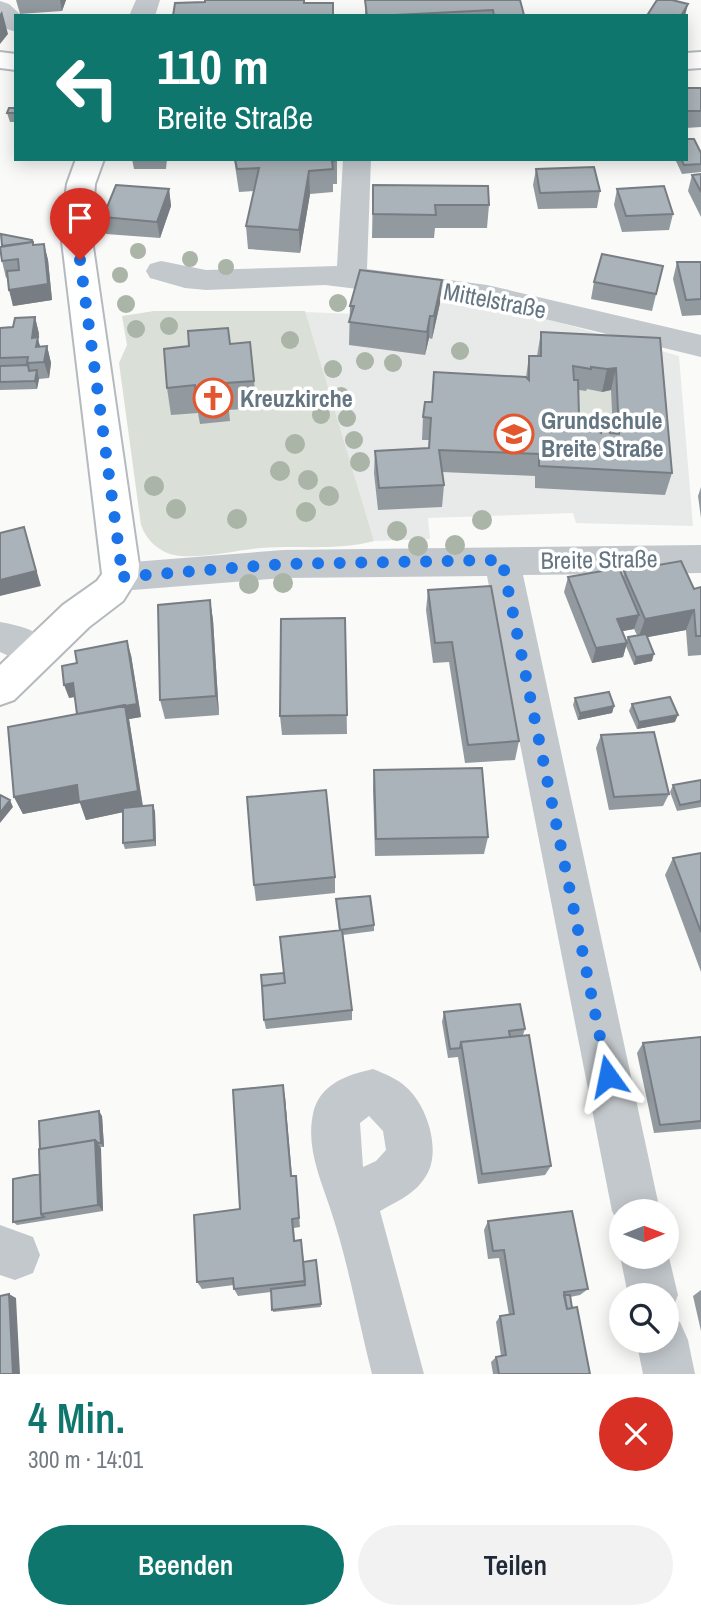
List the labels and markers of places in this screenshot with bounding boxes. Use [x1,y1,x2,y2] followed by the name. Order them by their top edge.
[50,188,110,260] pin
[192,377,234,419] church icon: Kreuzkirche
[240,382,353,414] place label: Kreuzkirche
[541,404,664,464] place label: Grundschule Breite Straße
[493,413,535,455] school or university icon: Grundschule Breite Straße

